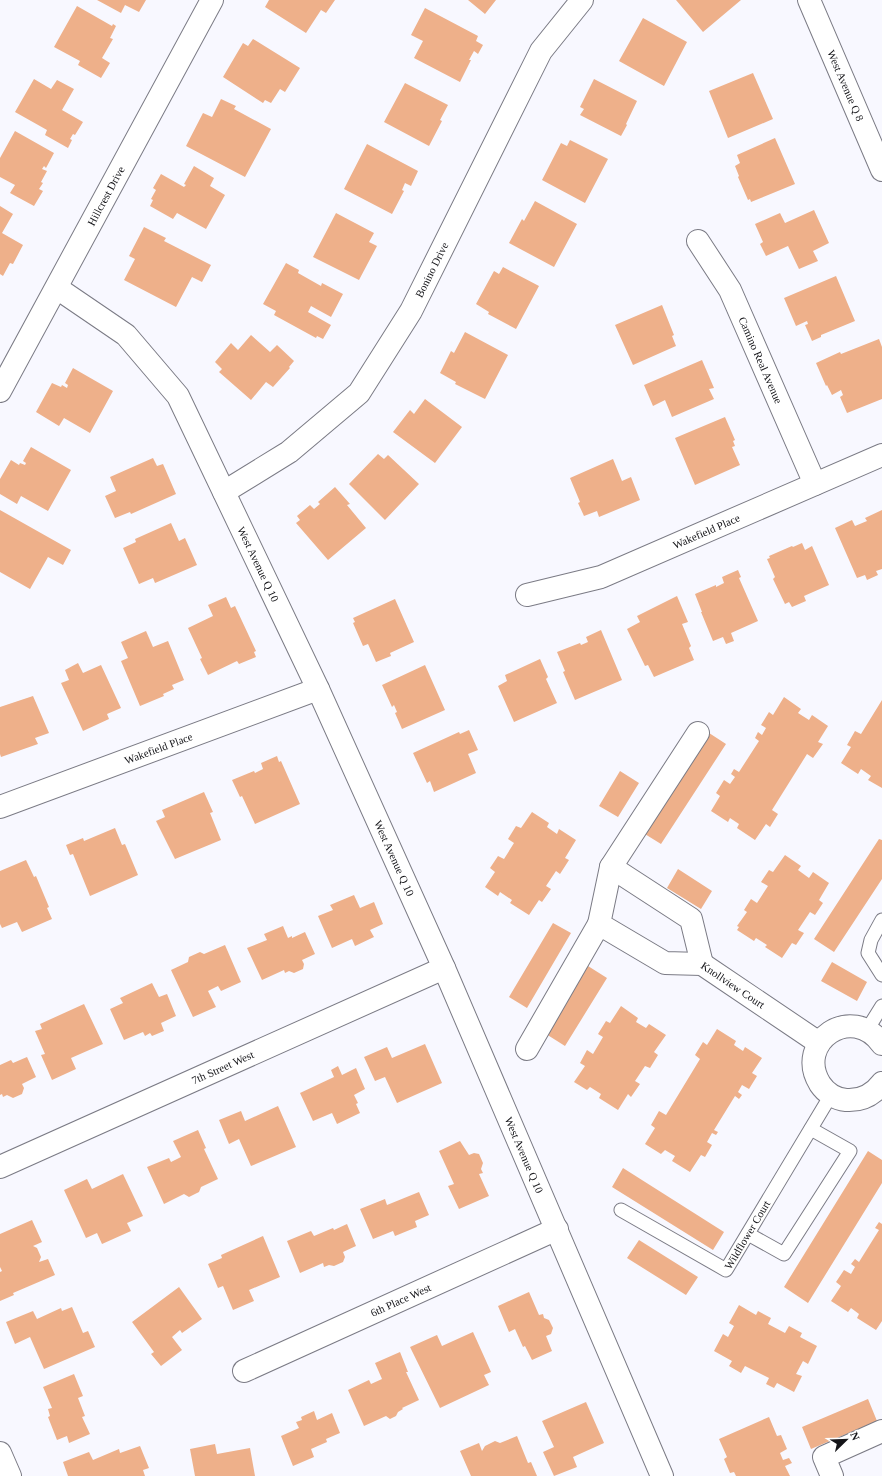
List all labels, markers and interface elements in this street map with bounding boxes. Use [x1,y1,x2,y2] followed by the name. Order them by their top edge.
[825,48,866,123] street label: West Avenue Q 8
[85,164,127,228] street label: Hillcrest Drive
[413,240,450,299] street label: Bonino Drive
[736,315,785,405] street label: Camino Real Avenue
[671,511,742,551] street label: Wakefield Place
[235,525,282,604] street label: West Avenue Q 10
[123,730,194,766] street label: Wakefield Place
[372,818,417,898] street label: West Avenue Q 10
[699,959,767,1011] street label: Knollview Court
[190,1048,256,1086] street label: 7th Street West
[503,1115,546,1195] street label: West Avenue Q 10
[722,1198,772,1271] street label: Wildflower Court
[369,1281,433,1319] street label: 6th Place West
[826,1420,866,1460] north arrow
[848,1430,862,1442] text: N

